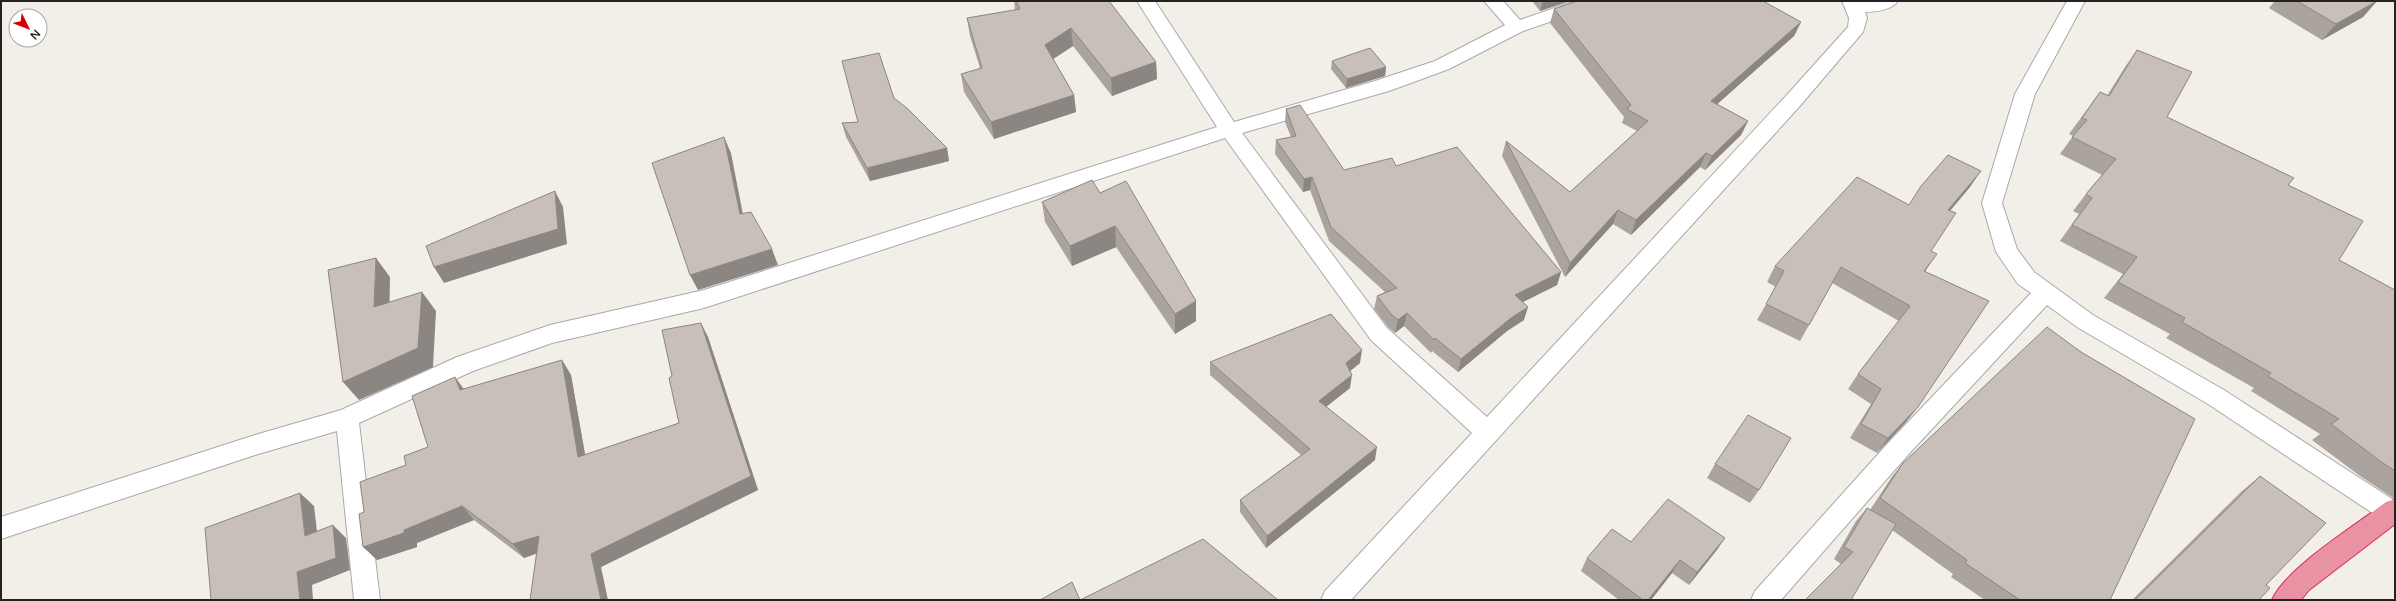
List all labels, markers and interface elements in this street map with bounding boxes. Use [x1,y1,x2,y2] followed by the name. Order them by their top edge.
[8,8,48,48] north arrow
[27,27,43,42] text: N

